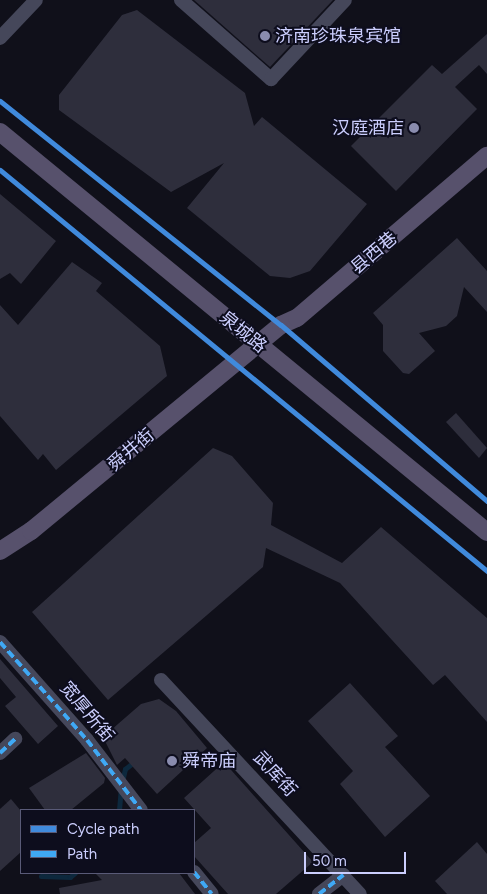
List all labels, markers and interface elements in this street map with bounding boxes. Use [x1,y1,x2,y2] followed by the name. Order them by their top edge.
[275,25,401,47] place label: 济南珍珠泉宾馆
[259,30,271,42] marker: 济南珍珠泉宾馆
[332,117,404,139] place label: 汉庭酒店
[408,122,420,134] marker: 汉庭酒店
[346,227,402,279] street label: 县西巷
[215,307,271,357] street label: 泉城路
[103,424,159,476] street label: 舜井街
[56,677,118,747] street label: 宽厚所街
[249,747,301,801] street label: 武库街
[182,750,236,772] place label: 舜帝庙
[166,755,178,767] marker: 舜帝庙
[20,809,195,874] legend
[67,820,139,838] text: Cycle path
[307,842,410,874] scale bar
[67,845,97,863] text: Path
[312,852,347,870] text: 50 m

